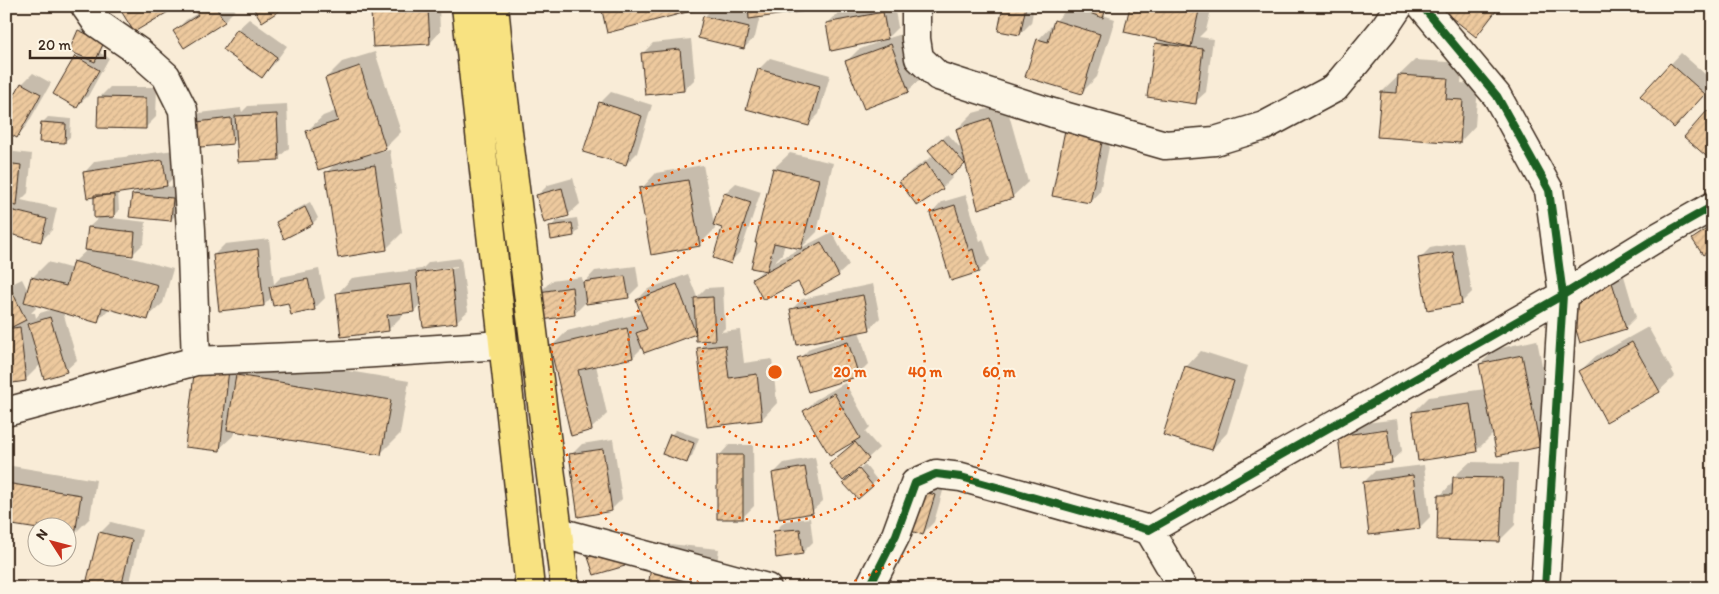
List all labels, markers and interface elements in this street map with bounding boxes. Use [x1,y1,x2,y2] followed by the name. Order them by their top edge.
[30,28,105,60] scale bar
[38,36,72,54] text: 20 m
[766,363,784,381] centre of rings
[833,363,867,381] text: 20 m
[908,363,943,381] text: 40 m
[982,363,1016,381] text: 60 m
[28,516,78,566] north arrow
[32,526,52,543] text: N

